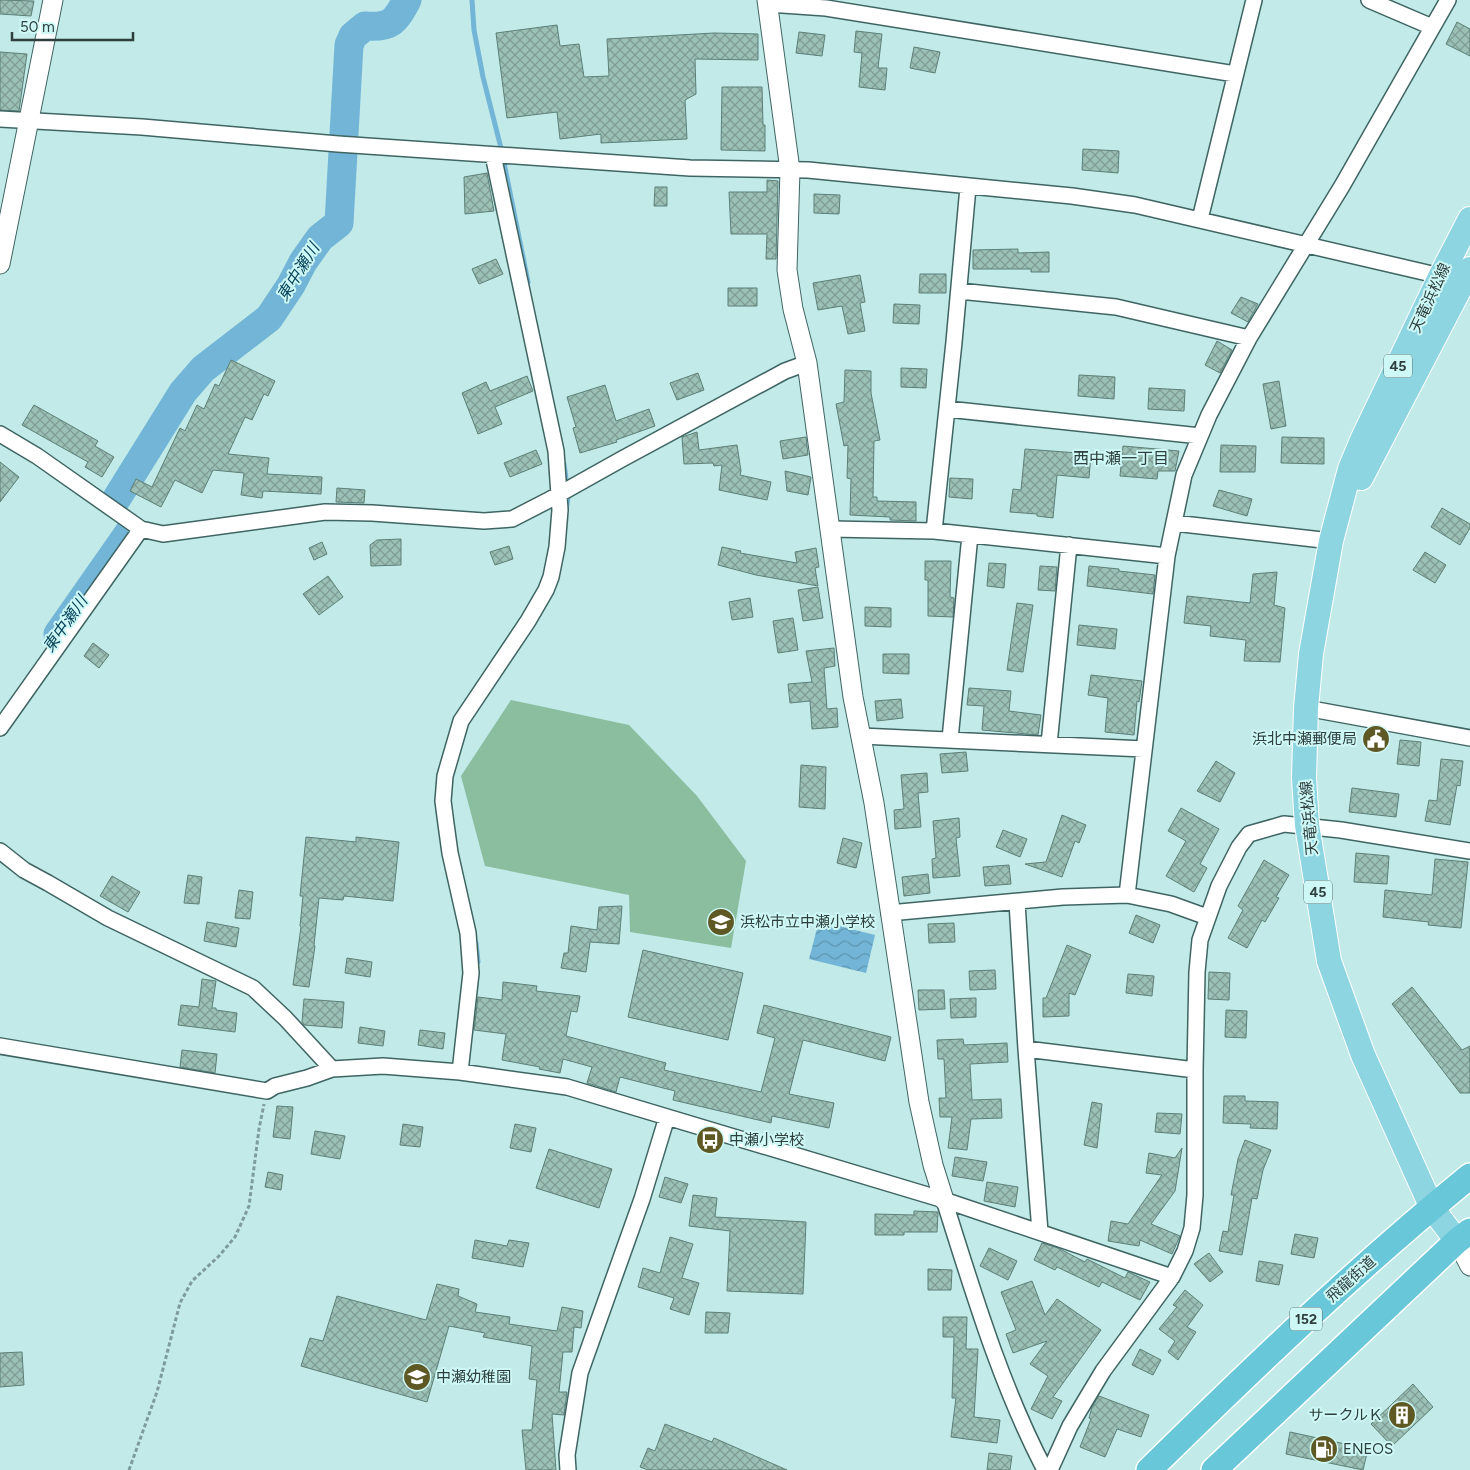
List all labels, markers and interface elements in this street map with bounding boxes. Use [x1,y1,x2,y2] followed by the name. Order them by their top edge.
[12,10,134,42] scale bar
[20,18,55,36] text: 50 m
[273,238,324,304] water label: 東中瀬川
[1406,260,1454,336] street label: 天竜浜松線
[1384,354,1412,378] road number: 45
[1073,449,1169,468] district label: 西中瀬一丁目
[39,591,92,656] water label: 東中瀬川
[1361,724,1391,754] public building icon: 浜北中瀬郵便局
[1252,730,1357,748] place label: 浜北中瀬郵便局
[1297,780,1321,856] street label: 天竜浜松線
[1304,880,1332,904] road number: 45
[706,907,736,937] school or university icon: 浜松市立中瀬小学校
[740,913,875,931] place label: 浜松市立中瀬小学校
[695,1125,725,1155] bus stop icon: 中瀬小学校
[729,1131,804,1149] place label: 中瀬小学校
[1323,1252,1379,1306] street label: 飛龍街道
[1290,1308,1322,1330] road number: 152
[402,1362,432,1392] school or university icon: 中瀬幼稚園
[436,1368,511,1386] place label: 中瀬幼稚園
[1387,1400,1417,1430] building icon: サークルＫ
[1308,1406,1383,1424] place label: サークルＫ
[1309,1434,1339,1464] fuel station icon: ENEOS
[1343,1440,1393,1458] place label: ENEOS

